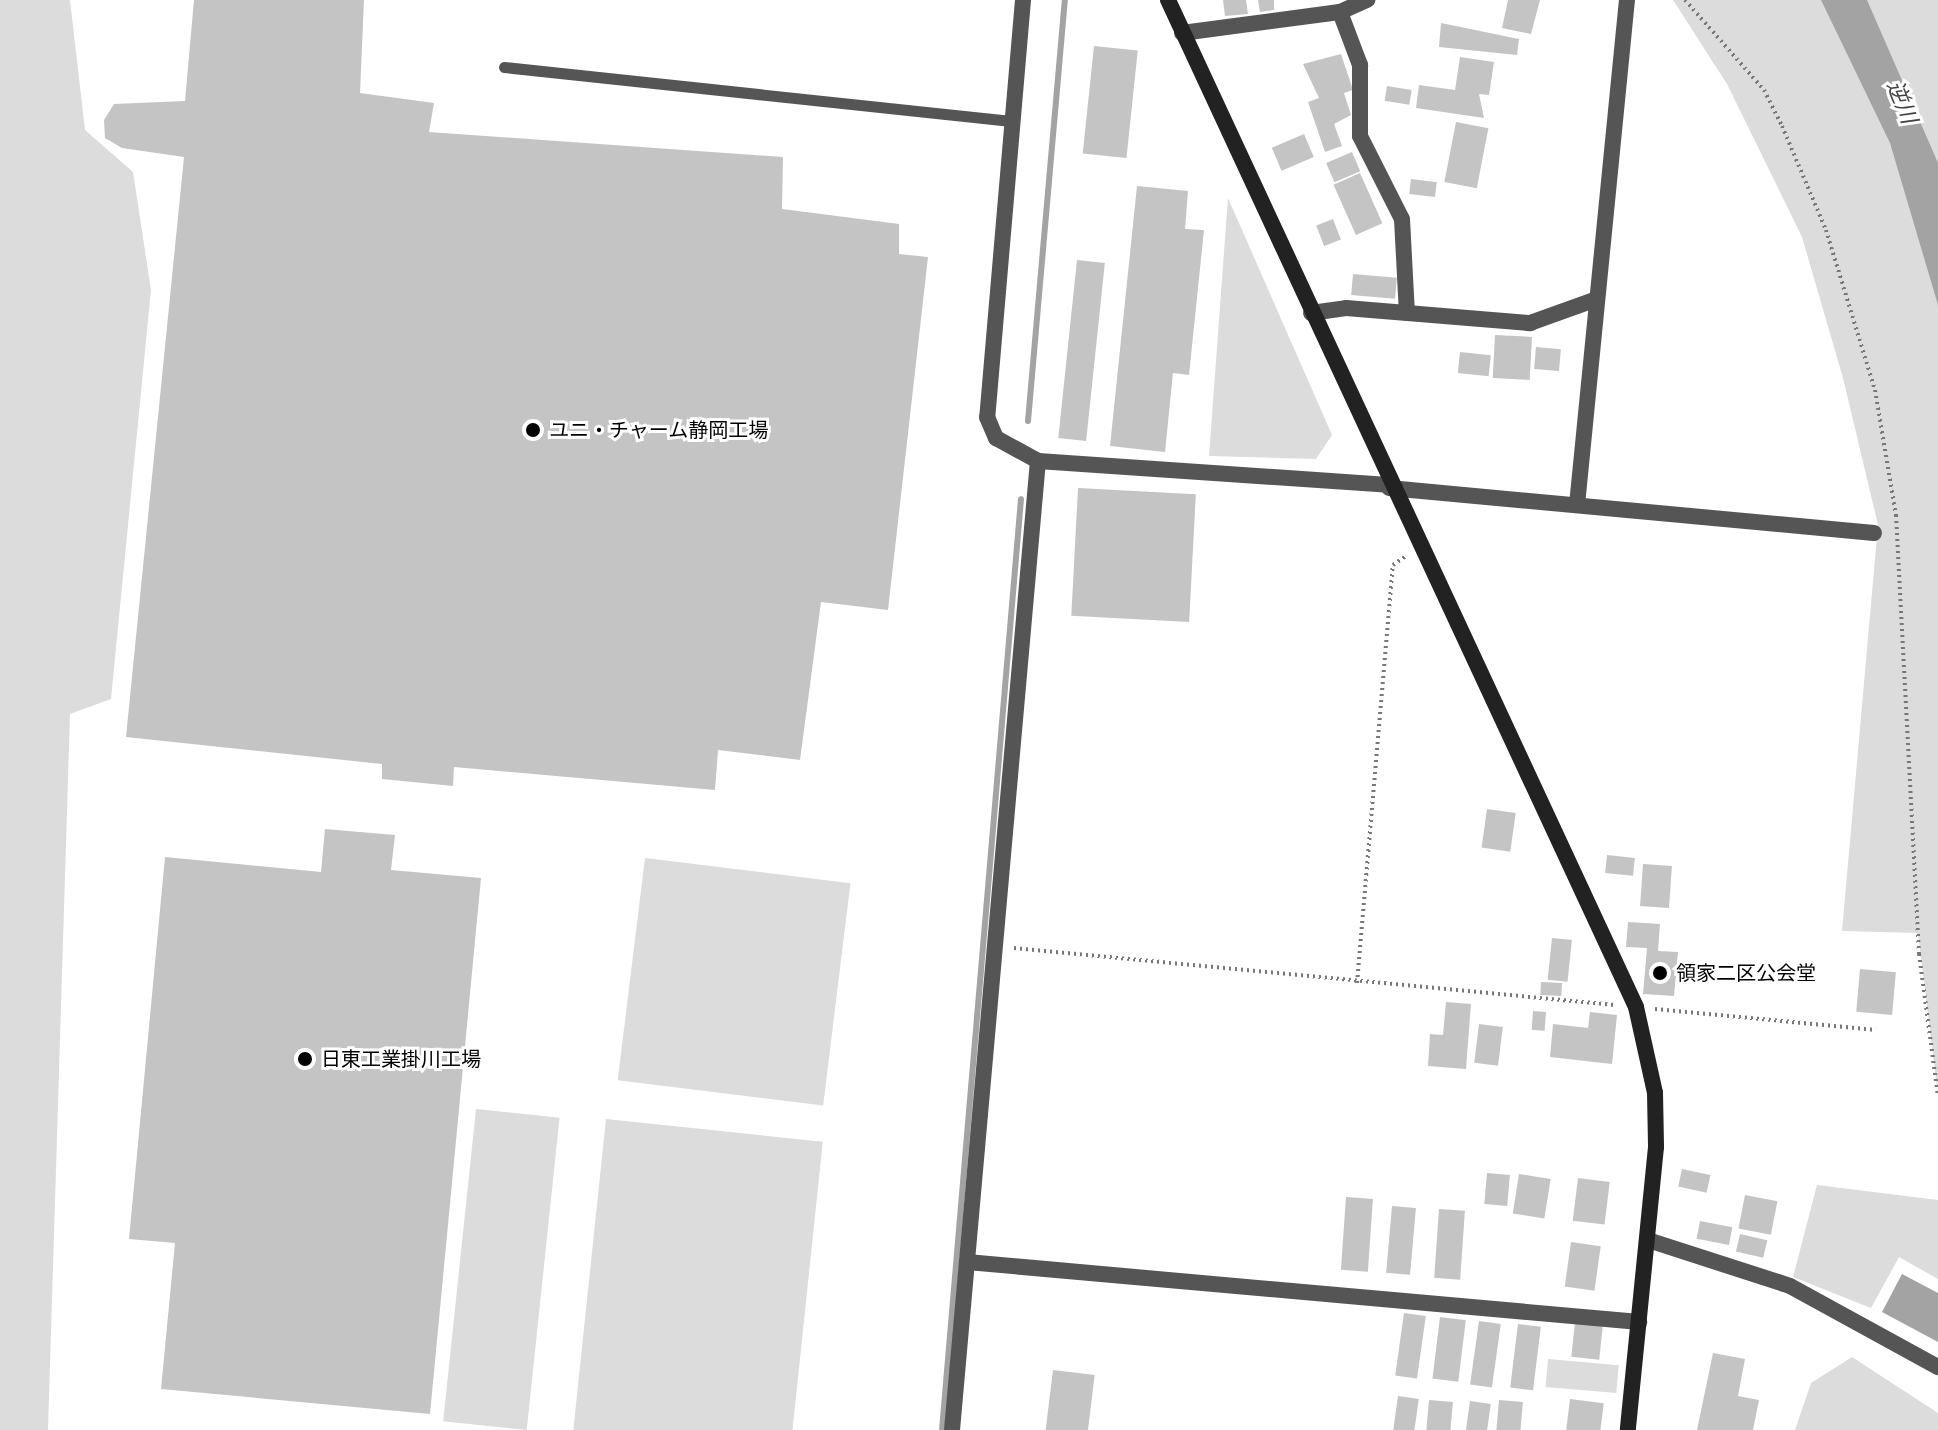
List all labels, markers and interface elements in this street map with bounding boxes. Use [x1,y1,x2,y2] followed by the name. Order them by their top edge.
[1882,77,1922,127] water label: 逆川
[549,418,769,442] place label: ユニ・チャーム静岡工場
[524,421,542,439] marker: ユニ・チャーム静岡工場
[1676,961,1816,985] place label: 領家二区公会堂
[1651,964,1669,982] marker: 領家二区公会堂
[321,1047,481,1071] place label: 日東工業掛川工場
[296,1050,314,1068] marker: 日東工業掛川工場

